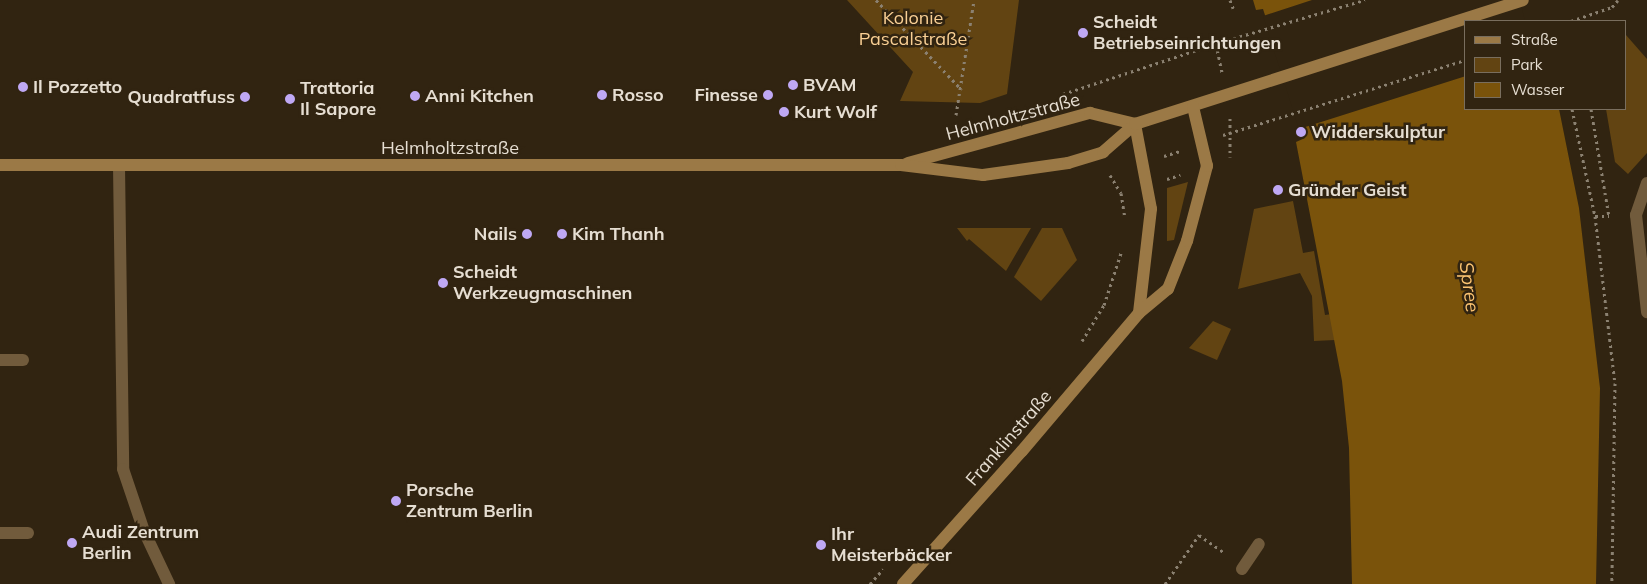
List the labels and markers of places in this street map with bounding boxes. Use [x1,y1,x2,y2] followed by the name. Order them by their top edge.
[1093,12,1281,54] place label: Scheidt Betriebseinrichtungen
[1077,27,1089,39] marker: Scheidt Betriebseinrichtungen
[803,74,856,96] place label: BVAM
[33,76,122,98] place label: Il Pozzetto
[300,78,376,120] place label: Trattoria Il Sapore
[787,79,799,91] marker: BVAM
[17,81,29,93] marker: Il Pozzetto
[612,84,664,106] place label: Rosso
[694,84,758,106] place label: Finesse
[425,85,534,107] place label: Anni Kitchen
[127,86,235,108] place label: Quadratfuss
[596,89,608,101] marker: Rosso
[762,89,774,101] marker: Finesse
[409,90,421,102] marker: Anni Kitchen
[239,91,251,103] marker: Quadratfuss
[284,93,296,105] marker: Trattoria Il Sapore
[794,101,877,123] place label: Kurt Wolf
[778,106,790,118] marker: Kurt Wolf
[1311,121,1445,143] place label: Widderskulptur
[1295,126,1307,138] marker: Widderskulptur
[1288,179,1407,201] place label: Gründer Geist
[1272,184,1284,196] marker: Gründer Geist
[474,223,517,245] place label: Nails
[572,223,665,245] place label: Kim Thanh
[521,228,533,240] marker: Nails
[556,228,568,240] marker: Kim Thanh
[453,262,632,304] place label: Scheidt Werkzeugmaschinen
[437,277,449,289] marker: Scheidt Werkzeugmaschinen
[406,480,533,522] place label: Porsche Zentrum Berlin
[390,495,402,507] marker: Porsche Zentrum Berlin
[82,522,199,564] place label: Audi Zentrum Berlin
[831,524,952,566] place label: Ihr Meisterbäcker
[66,537,78,549] marker: Audi Zentrum Berlin
[815,539,827,551] marker: Ihr Meisterbäcker

